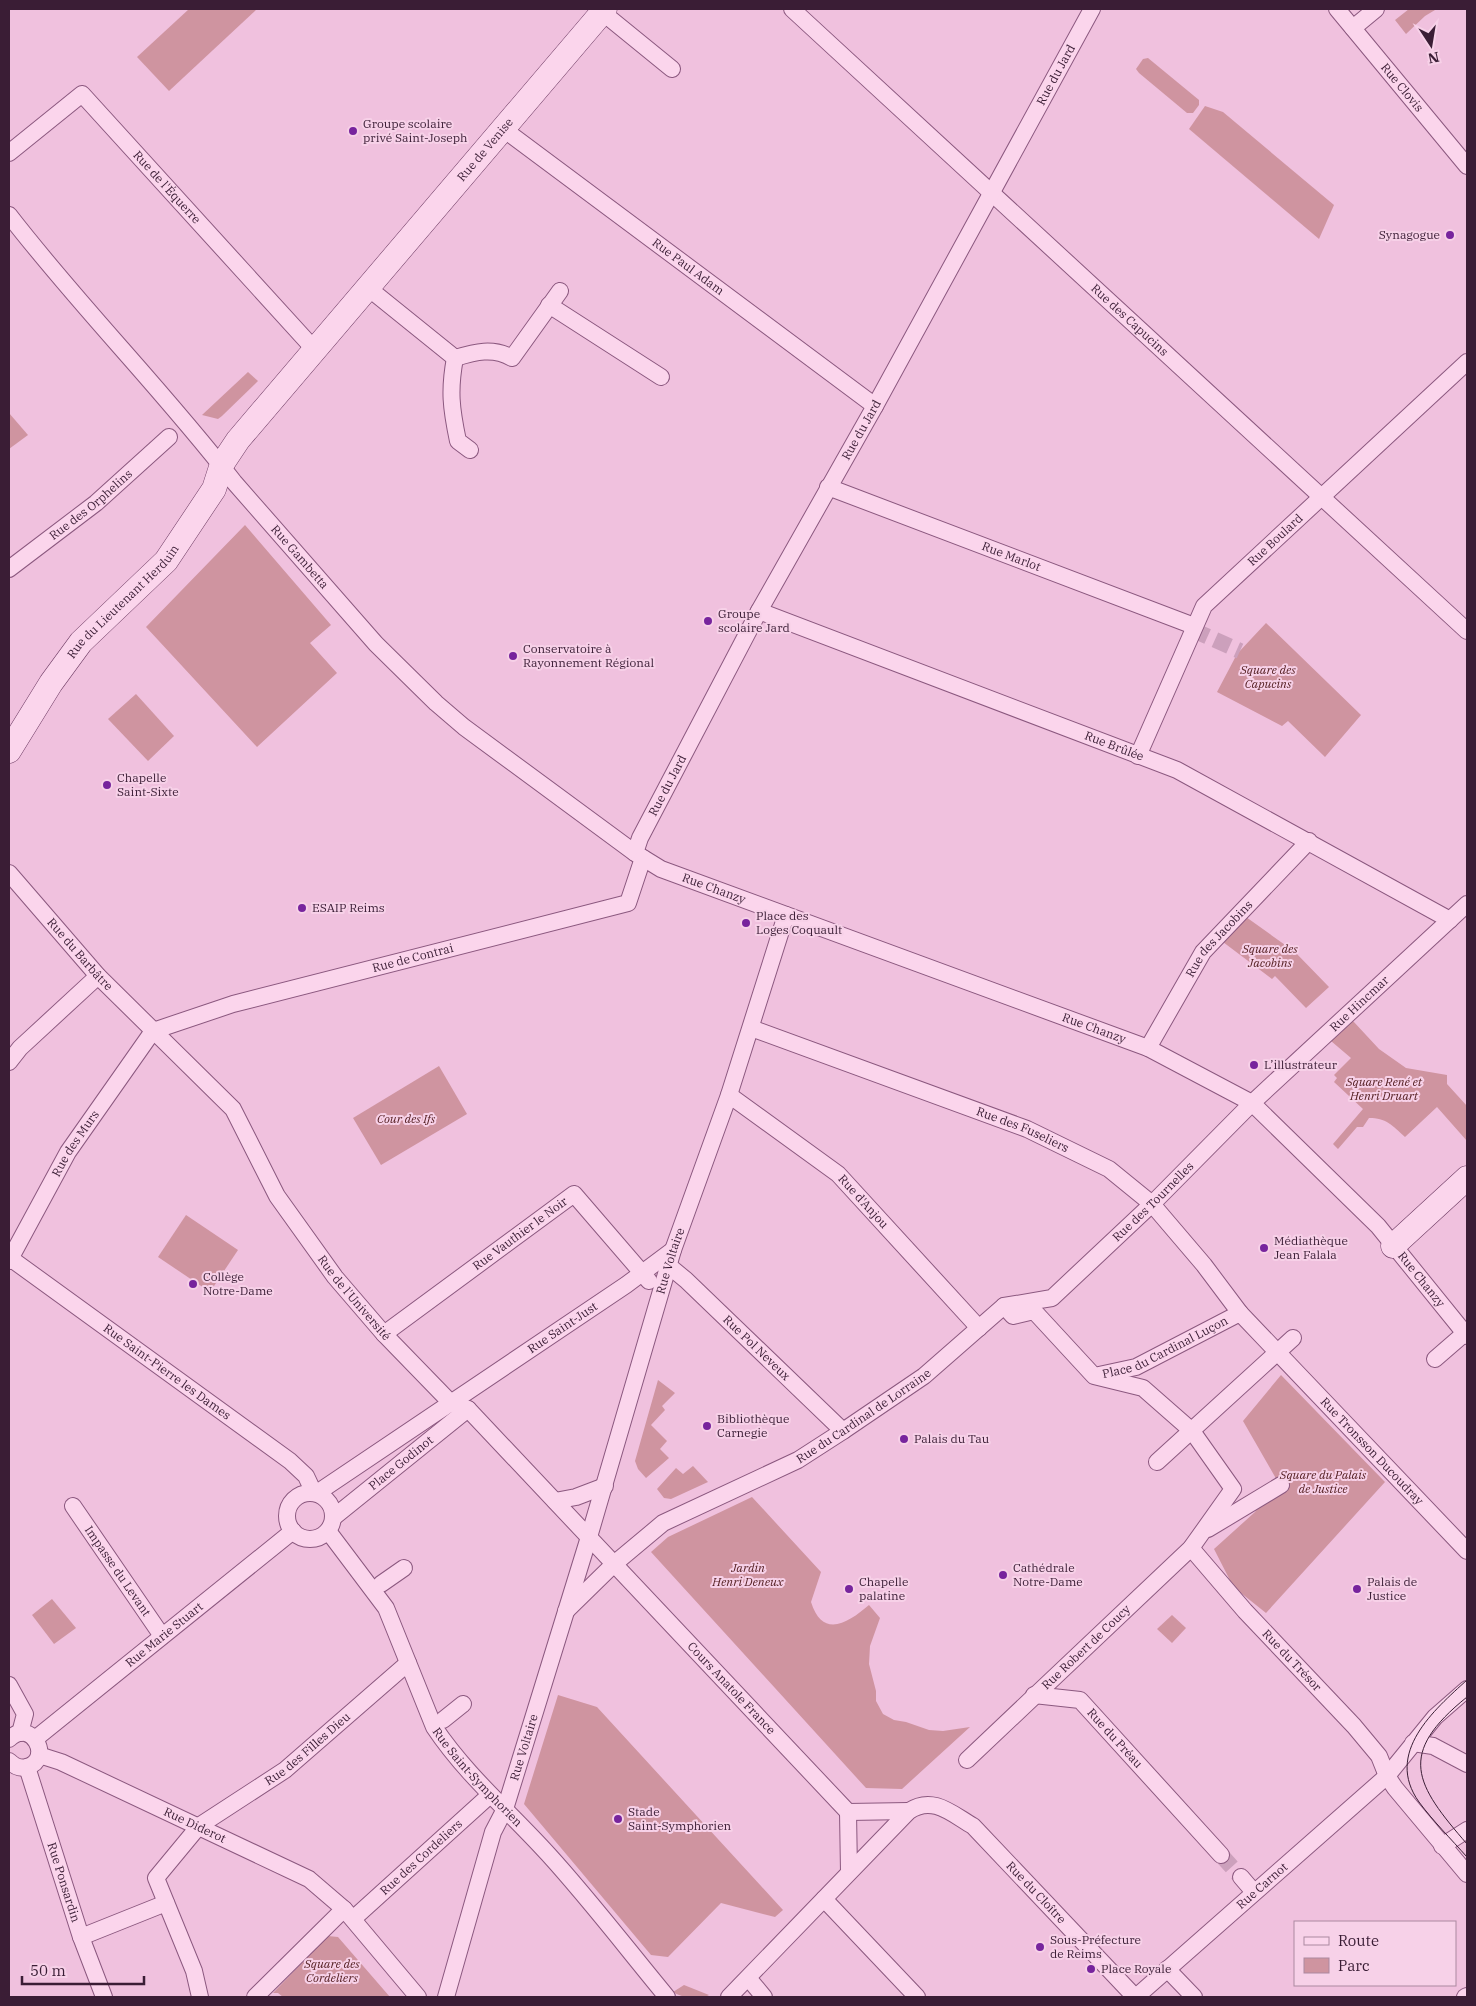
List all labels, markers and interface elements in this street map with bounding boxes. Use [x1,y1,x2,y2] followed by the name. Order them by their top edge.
[1406,20,1456,70] north arrow
[1033,42,1078,108] street label: Rue du Jard
[1426,48,1441,68] text: N
[1378,60,1427,115] street label: Rue Clovis
[454,115,516,184] street label: Rue de Venise
[363,116,468,145] place label: Groupe scolaire privé Saint-Joseph
[347,125,359,137] marker: Groupe scolaire privé Saint-Joseph
[130,147,204,227] street label: Rue de l'Équerre
[1379,227,1440,242] place label: Synagogue
[1444,229,1456,241] marker: Synagogue
[649,235,728,298] street label: Rue Paul Adam
[1088,280,1172,359] street label: Rue des Capucins
[838,397,884,463] street label: Rue du Jard
[46,466,135,543] street label: Rue des Orphelins
[1244,510,1306,569] street label: Rue Boulard
[268,522,332,592] street label: Rue Gambetta
[980,538,1043,574] street label: Rue Marlot
[63,541,182,661] street label: Rue du Lieutenant Herduin
[718,606,790,635] place label: Groupe scolaire Jard
[702,615,714,627] marker: Groupe scolaire Jard
[523,641,654,670] place label: Conservatoire à Rayonnement Régional
[507,650,519,662] marker: Conservatoire à Rayonnement Régional
[1239,662,1296,691] park label: Square des Capucins
[1083,728,1146,764] street label: Rue Brûlée
[645,752,689,818] street label: Rue du Jard
[117,770,179,799] place label: Chapelle Saint-Sixte
[101,779,113,791] marker: Chapelle Saint-Sixte
[680,869,749,907] street label: Rue Chanzy
[1182,897,1256,980] street label: Rue des Jacobins
[312,900,385,915] place label: ESAIP Reims
[296,902,308,914] marker: ESAIP Reims
[756,908,842,937] place label: Place des Loges Coquault
[44,915,116,993] street label: Rue du Barbâtre
[740,917,752,929] marker: Place des Loges Coquault
[370,940,455,975] street label: Rue de Contrai
[1241,941,1298,970] park label: Square des Jacobins
[1326,972,1392,1034] street label: Rue Hincmar
[1060,1009,1129,1046] street label: Rue Chanzy
[1264,1057,1338,1072] place label: L’illustrateur
[1248,1059,1260,1071] marker: L’illustrateur
[1345,1074,1423,1103] park label: Square René et Henri Druart
[974,1103,1072,1155] street label: Rue des Fuseliers
[48,1107,102,1179] street label: Rue des Murs
[377,1111,436,1126] park label: Cour des Ifs
[1109,1158,1197,1244] street label: Rue des Tournelles
[835,1171,892,1232] street label: Rue d'Anjou
[469,1193,571,1273] street label: Rue Vauthier le Noir
[653,1226,687,1296] street label: Rue Voltaire
[1274,1233,1348,1262] place label: Médiathèque Jean Falala
[1258,1242,1270,1254] marker: Médiathèque Jean Falala
[1395,1249,1449,1310] street label: Rue Chanzy
[315,1252,394,1343] street label: Rue de l'Université
[203,1269,273,1298] place label: Collège Notre-Dame
[187,1278,199,1290] marker: Collège Notre-Dame
[525,1298,600,1356] street label: Rue Saint-Just
[720,1312,794,1384] street label: Rue Pol Neveux
[1101,1312,1231,1381] street label: Place du Cardinal Luçon
[101,1320,234,1423] street label: Rue Saint-Pierre les Dames
[793,1365,934,1466] street label: Rue du Cardinal de Lorraine
[1317,1394,1427,1508] street label: Rue Tronsson Ducoudray
[717,1411,789,1440] place label: Bibliothèque Carnegie
[701,1420,713,1432] marker: Bibliothèque Carnegie
[914,1431,990,1446] place label: Palais du Tau
[365,1432,436,1493] street label: Place Godinot
[898,1433,910,1445] marker: Palais du Tau
[1279,1467,1367,1496] park label: Square du Palais de Justice
[82,1523,154,1619] street label: Impasse du Levant
[711,1560,784,1589] park label: Jardin Henri Deneux
[1013,1560,1083,1589] place label: Cathédrale Notre-Dame
[997,1569,1009,1581] marker: Cathédrale Notre-Dame
[859,1574,908,1603] place label: Chapelle palatine
[1367,1574,1417,1603] place label: Palais de Justice
[843,1583,855,1595] marker: Chapelle palatine
[1351,1583,1363,1595] marker: Palais de Justice
[122,1599,206,1670] street label: Rue Marie Stuart
[1038,1601,1134,1692] street label: Rue Robert de Coucy
[1259,1626,1325,1695] street label: Rue du Trésor
[685,1639,779,1737] street label: Cours Anatole France
[1084,1705,1146,1771] street label: Rue du Préau
[262,1708,353,1788] street label: Rue des Filles Dieu
[506,1712,541,1782] street label: Rue Voltaire
[430,1724,526,1830] street label: Rue Saint-Symphorien
[161,1804,229,1846] street label: Rue Diderot
[628,1804,732,1833] place label: Stade Saint-Symphorien
[612,1813,624,1825] marker: Stade Saint-Symphorien
[377,1816,465,1898] street label: Rue des Cordeliers
[44,1840,84,1924] street label: Rue Ponsardin
[1003,1858,1069,1926] street label: Rue du Cloître
[1233,1859,1290,1912] street label: Rue Carnot
[1294,1921,1456,1986] legend
[1338,1931,1379,1950] text: Route
[1050,1932,1141,1961] place label: Sous-Préfecture de Reims
[1034,1941,1046,1953] marker: Sous-Préfecture de Reims
[22,1954,145,1986] scale bar
[303,1956,360,1985] park label: Square des Cordeliers
[1338,1956,1370,1975] text: Parc
[30,1961,66,1980] text: 50 m
[1101,1961,1171,1976] place label: Place Royale
[1085,1963,1097,1975] marker: Place Royale

